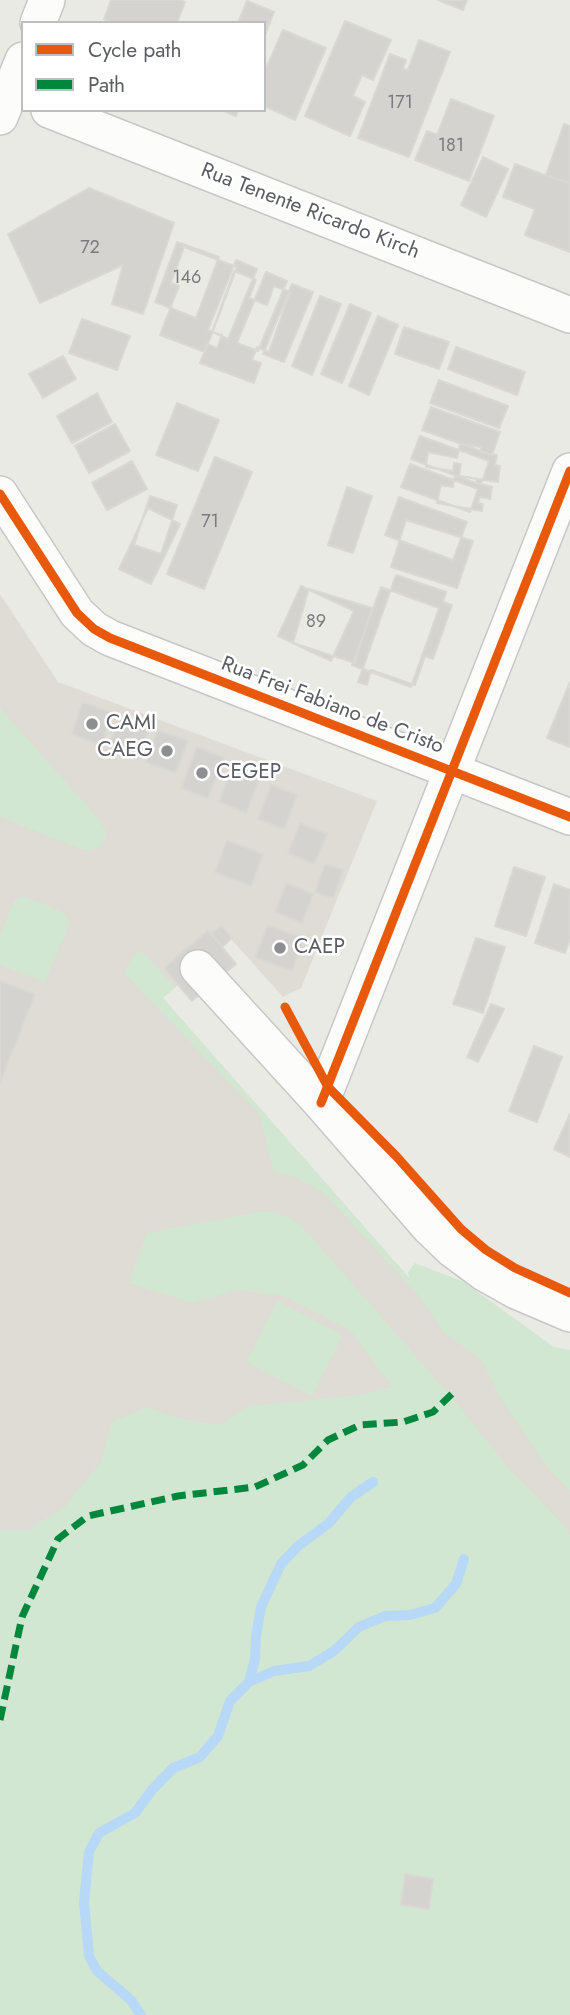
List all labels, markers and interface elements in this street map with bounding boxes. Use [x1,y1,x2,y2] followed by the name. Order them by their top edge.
[21,21,266,112] legend
[88,35,181,65] text: Cycle path
[88,70,125,100] text: Path
[387,93,413,115] house number: 171
[438,136,464,158] house number: 181
[197,159,423,265] street label: Rua Tenente Ricardo Kirch
[80,238,100,260] house number: 72
[173,268,201,290] house number: 146
[201,512,219,534] house number: 71
[306,612,326,634] house number: 89
[217,652,447,760] street label: Rua Frei Fabiano de Cristo
[106,711,156,737] place label: CAMI
[84,716,100,732] marker: CAMI
[97,738,153,764] place label: CAEG
[159,743,175,759] marker: CAEG
[216,760,281,786] place label: CEGEP
[194,765,210,781] marker: CEGEP
[294,935,345,961] place label: CAEP
[272,940,288,956] marker: CAEP

